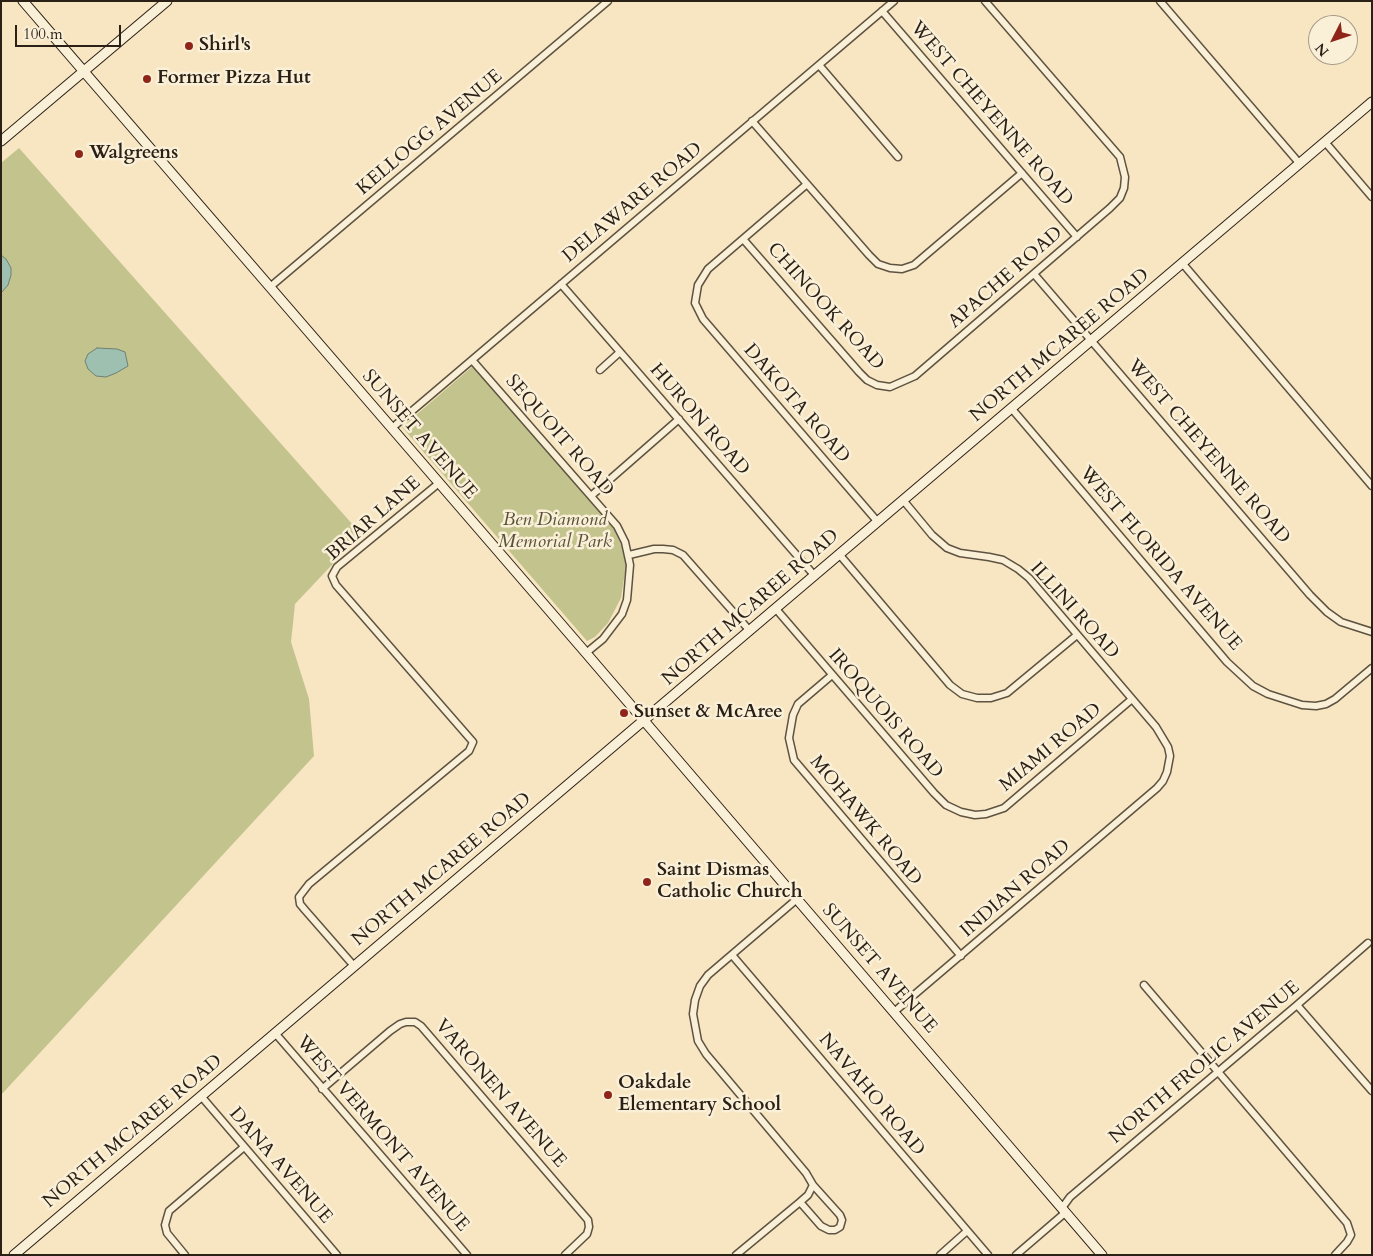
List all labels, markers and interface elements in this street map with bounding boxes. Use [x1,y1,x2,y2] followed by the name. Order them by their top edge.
[18,15,124,47] scale bar
[1308,15,1358,65] north arrow
[905,17,1077,211] street label: WEST CHEYENNE ROAD
[23,24,63,44] text: 100 m
[199,35,251,57] place label: Shirl's
[1311,39,1333,60] text: N
[183,40,195,52] marker: Shirl's
[353,65,507,201] street label: KELLOGG AVENUE
[157,68,311,90] place label: Former Pizza Hut
[141,73,153,85] marker: Former Pizza Hut
[559,138,707,268] street label: DELAWARE ROAD
[89,143,178,165] place label: Walgreens
[73,148,85,160] marker: Walgreens
[944,222,1068,334] street label: APACHE ROAD
[762,239,888,375] street label: CHINOOK ROAD
[966,264,1154,428] street label: NORTH MCAREE ROAD
[738,340,854,468] street label: DAKOTA ROAD
[1122,355,1294,549] street label: WEST CHEYENNE ROAD
[644,359,754,481] street label: HURON ROAD
[357,366,481,504] street label: SUNSET AVENUE
[500,371,618,501] street label: SEQUOIT ROAD
[1074,462,1246,656] street label: WEST FLORIDA AVENUE
[322,472,426,566] street label: BRIAR LANE
[498,510,612,554] park label: Ben Diamond Memorial Park
[658,525,844,691] street label: NORTH MCAREE ROAD
[1025,558,1123,664] street label: ILLINI ROAD
[823,645,947,783] street label: IROQUOIS ROAD
[995,699,1107,797] street label: MIAMI ROAD
[634,702,783,724] place label: Sunset & McAree
[618,707,630,719] marker: Sunset & McAree
[804,751,926,891] street label: MOHAWK ROAD
[348,788,536,952] street label: NORTH MCAREE ROAD
[956,835,1076,943] street label: INDIAN ROAD
[657,860,803,904] place label: Saint Dismas Catholic Church
[641,876,653,888] marker: Saint Dismas Catholic Church
[817,900,941,1038] street label: SUNSET AVENUE
[1105,977,1305,1149] street label: NORTH FROLIC AVENUE
[429,1015,571,1173] street label: VARONEN AVENUE
[813,1029,929,1161] street label: NAVAHO ROAD
[291,1031,473,1237] street label: WEST VERMONT AVENUE
[39,1050,227,1214] street label: NORTH MCAREE ROAD
[618,1073,781,1117] place label: Oakdale Elementary School
[602,1089,614,1101] marker: Oakdale Elementary School
[223,1103,337,1229] street label: DANA AVENUE

